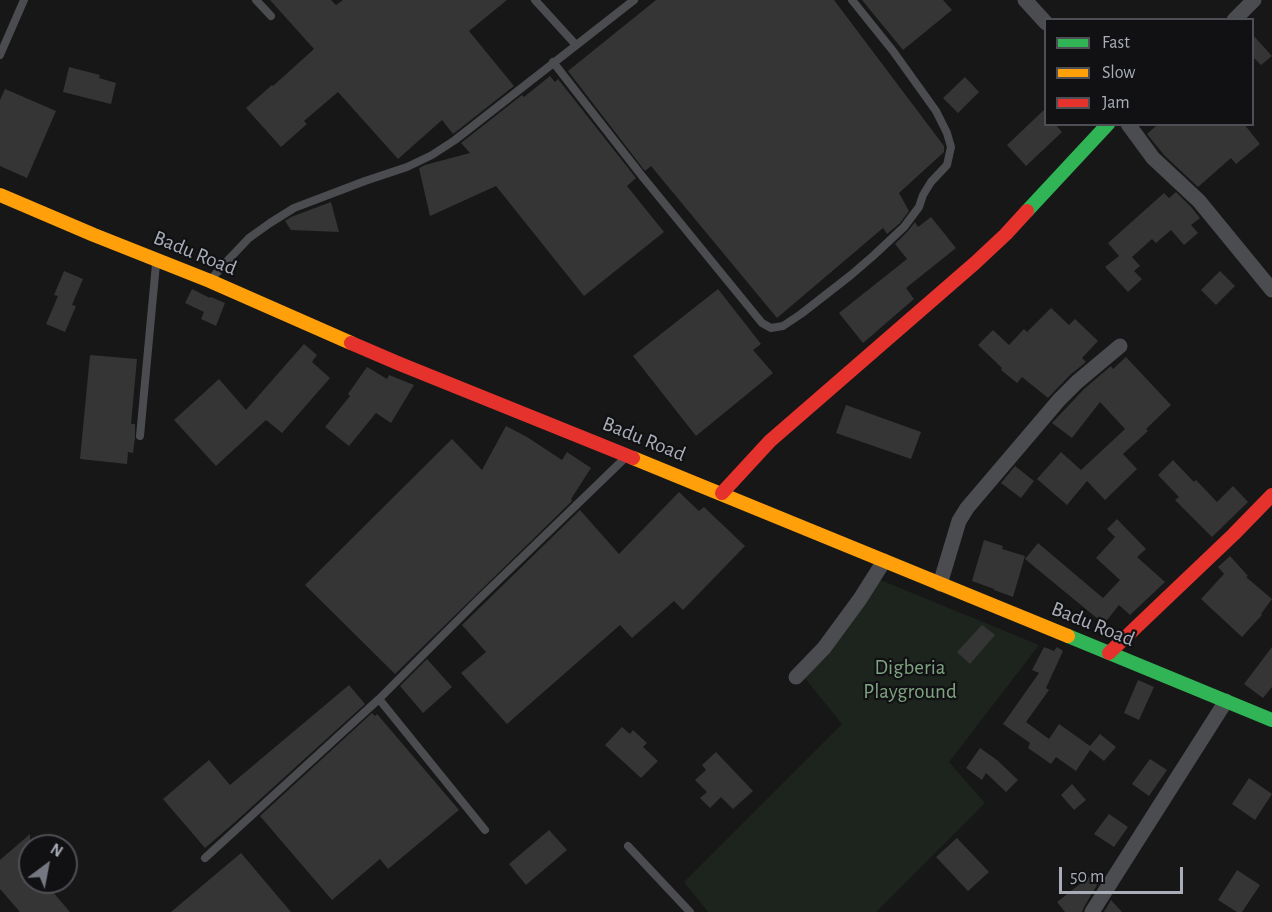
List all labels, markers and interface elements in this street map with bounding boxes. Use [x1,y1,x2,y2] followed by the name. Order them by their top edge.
[1044,18,1254,126] legend
[1102,34,1130,52] text: Fast
[1102,64,1135,82] text: Slow
[1102,94,1130,112] text: Jam
[150,225,240,281] street label: Badu Road
[599,411,689,467] street label: Badu Road
[1048,596,1138,652] street label: Badu Road
[863,655,957,705] park label: Digberia Playground
[18,834,78,894] north arrow
[48,841,65,860] text: N
[1062,855,1186,893] scale bar
[1070,868,1104,886] text: 50 m

